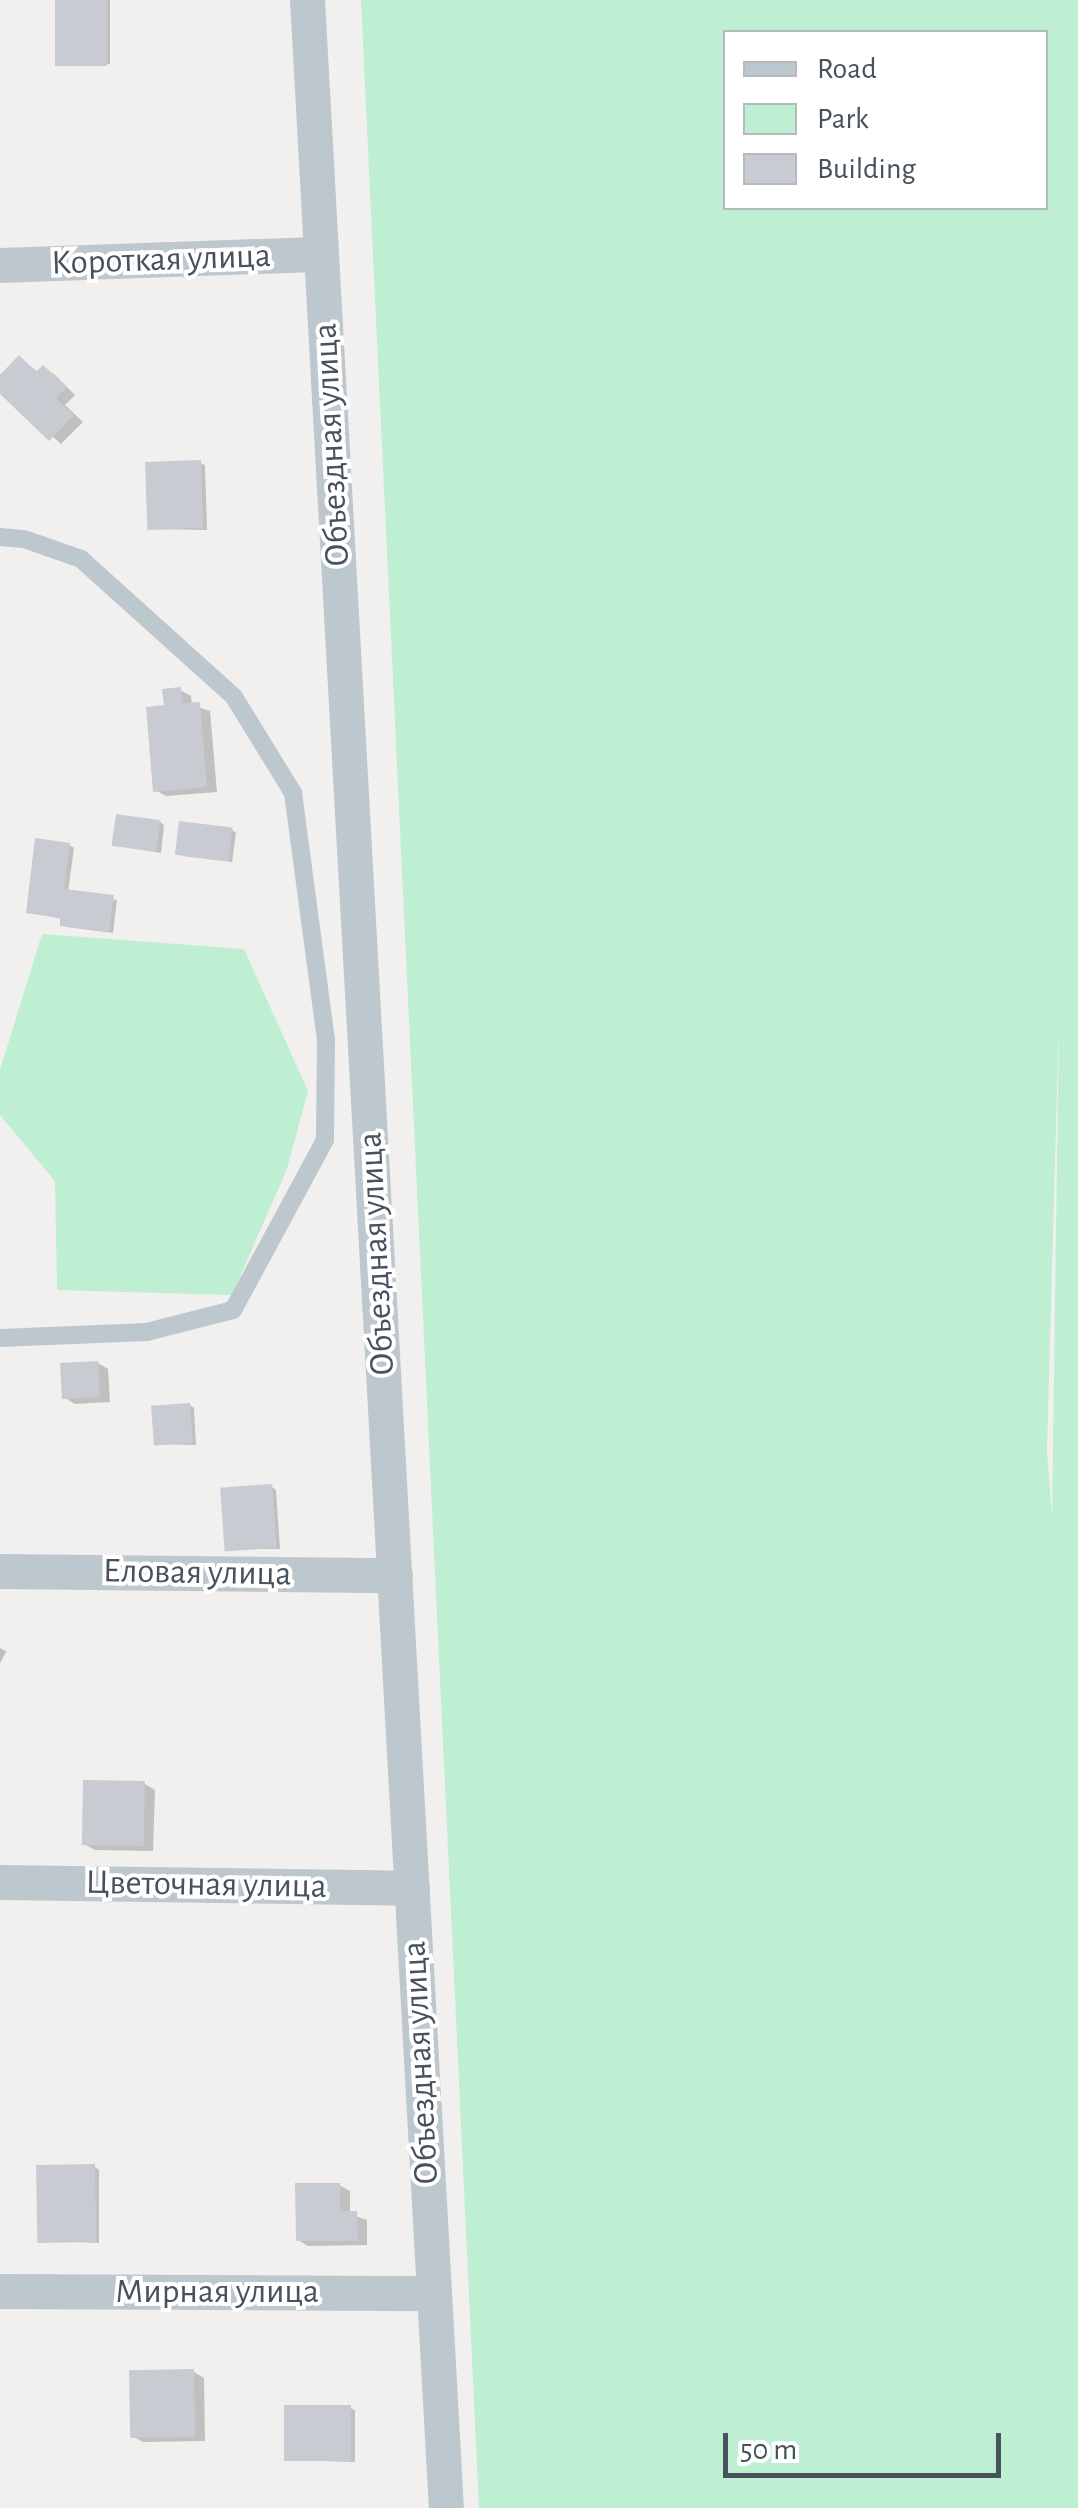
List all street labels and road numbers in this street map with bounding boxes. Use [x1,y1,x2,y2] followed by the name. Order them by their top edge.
[50,235,272,285] street label: Короткая улица
[305,322,359,568] street label: Объездная улица
[350,1131,404,1377] street label: Объездная улица
[102,1550,292,1596] street label: Еловая улица
[85,1862,327,1908] street label: Цветочная улица
[394,1940,448,2186] street label: Объездная улица
[115,2271,319,2313] street label: Мирная улица

